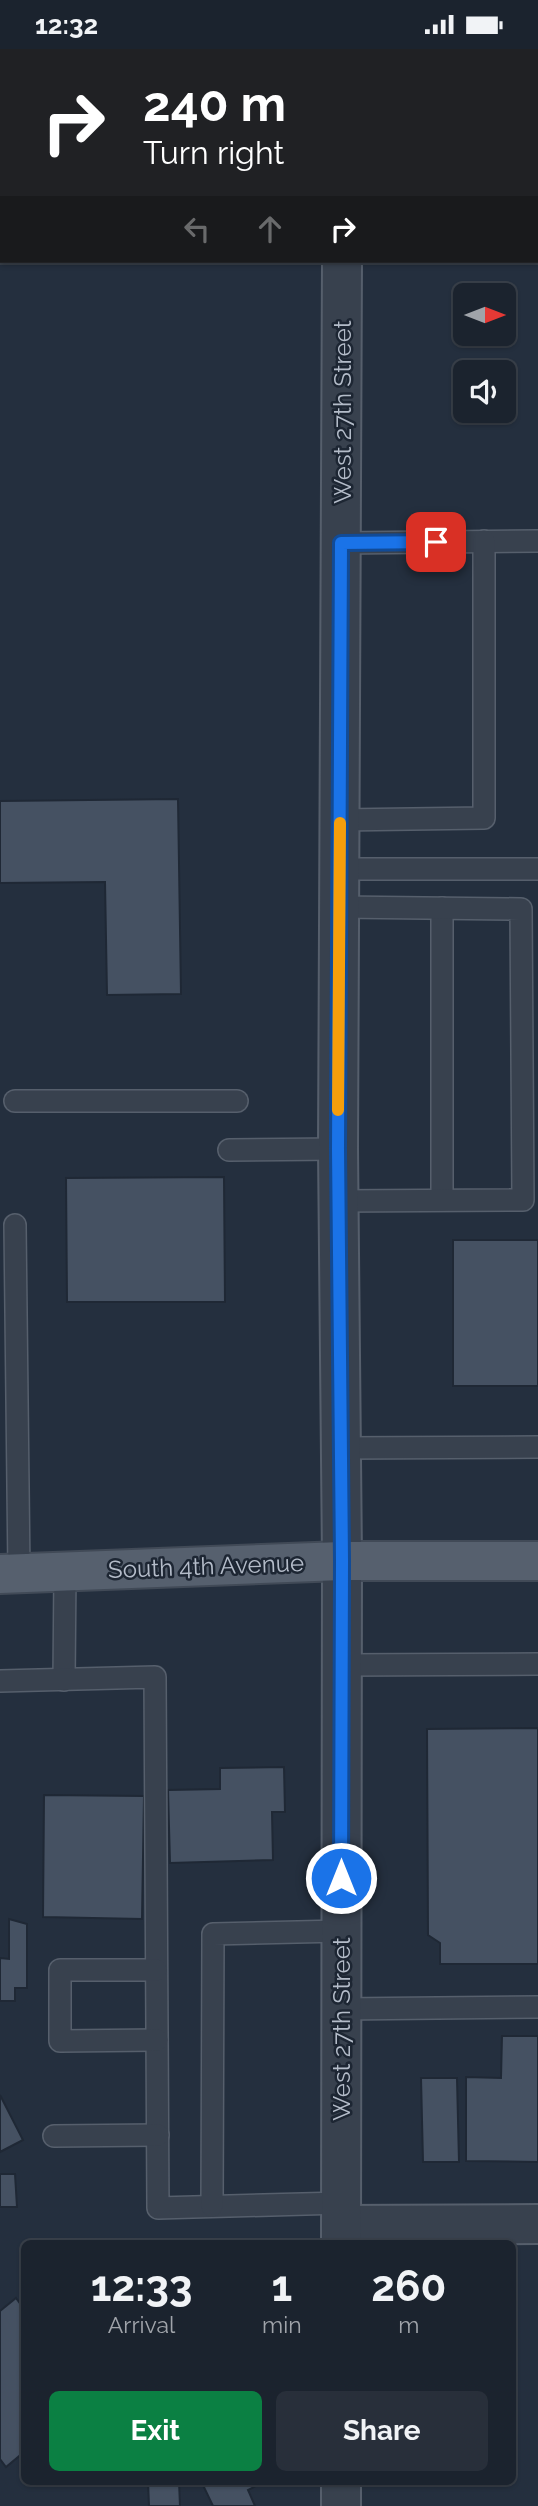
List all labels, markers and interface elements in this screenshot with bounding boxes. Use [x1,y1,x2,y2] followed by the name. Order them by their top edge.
[35,10,98,40] text: 12:32
[143,75,286,132] text: 240 m
[28,77,119,168] icon: right
[143,134,284,171] text: Turn right
[178,210,216,248] icon: left
[251,210,289,248] icon: ahead
[324,210,362,248] icon: right
[453,283,516,347] north arrow
[453,283,516,423] map controls
[328,320,357,504] street label: West 27th Street
[453,360,516,423] button: sound
[406,512,466,572] pin
[417,523,455,561] icon: arrive
[108,1548,304,1584] street label: South 4th Avenue
[304,1841,378,1915] position arrow
[327,1937,356,2121] street label: West 27th Street
[91,2262,192,2311] text: 12:33
[271,2262,292,2311] text: 1
[371,2262,446,2311] text: 260
[108,2311,175,2338] text: Arrival
[262,2311,302,2338] text: min
[398,2311,419,2338] text: m
[49,2391,262,2471] button: Exit
[276,2391,488,2471] button: Share

